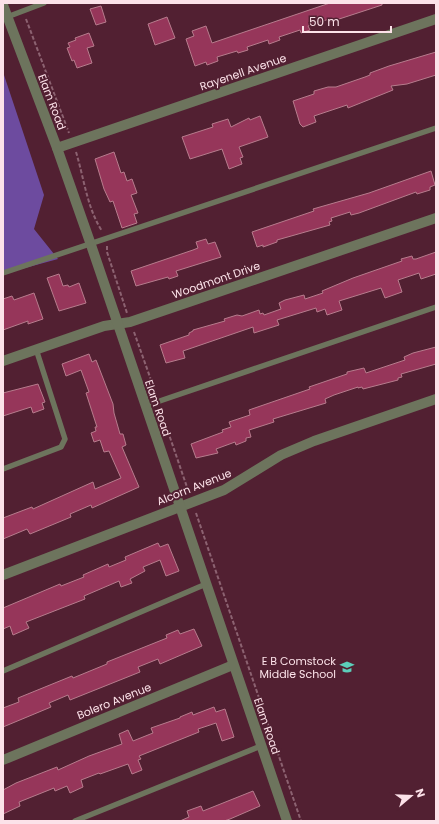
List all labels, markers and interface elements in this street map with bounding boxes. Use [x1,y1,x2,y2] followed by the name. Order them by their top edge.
[303,8,391,34] scale bar
[309,13,340,30] text: 50 m
[198,50,289,94] street label: Rayenell Avenue
[34,72,70,132] street label: Elam Road
[170,257,262,303] street label: Woodmont Drive
[141,378,175,438] street label: Elam Road
[154,465,234,509] street label: Alcorn Avenue
[260,653,336,682] place label: E B Comstock Middle School
[339,659,355,675] school or university icon: E B Comstock Middle School
[75,679,154,723] street label: Bolero Avenue
[250,696,284,756] street label: Elam Road
[391,776,431,816] north arrow
[412,786,429,799] text: N

